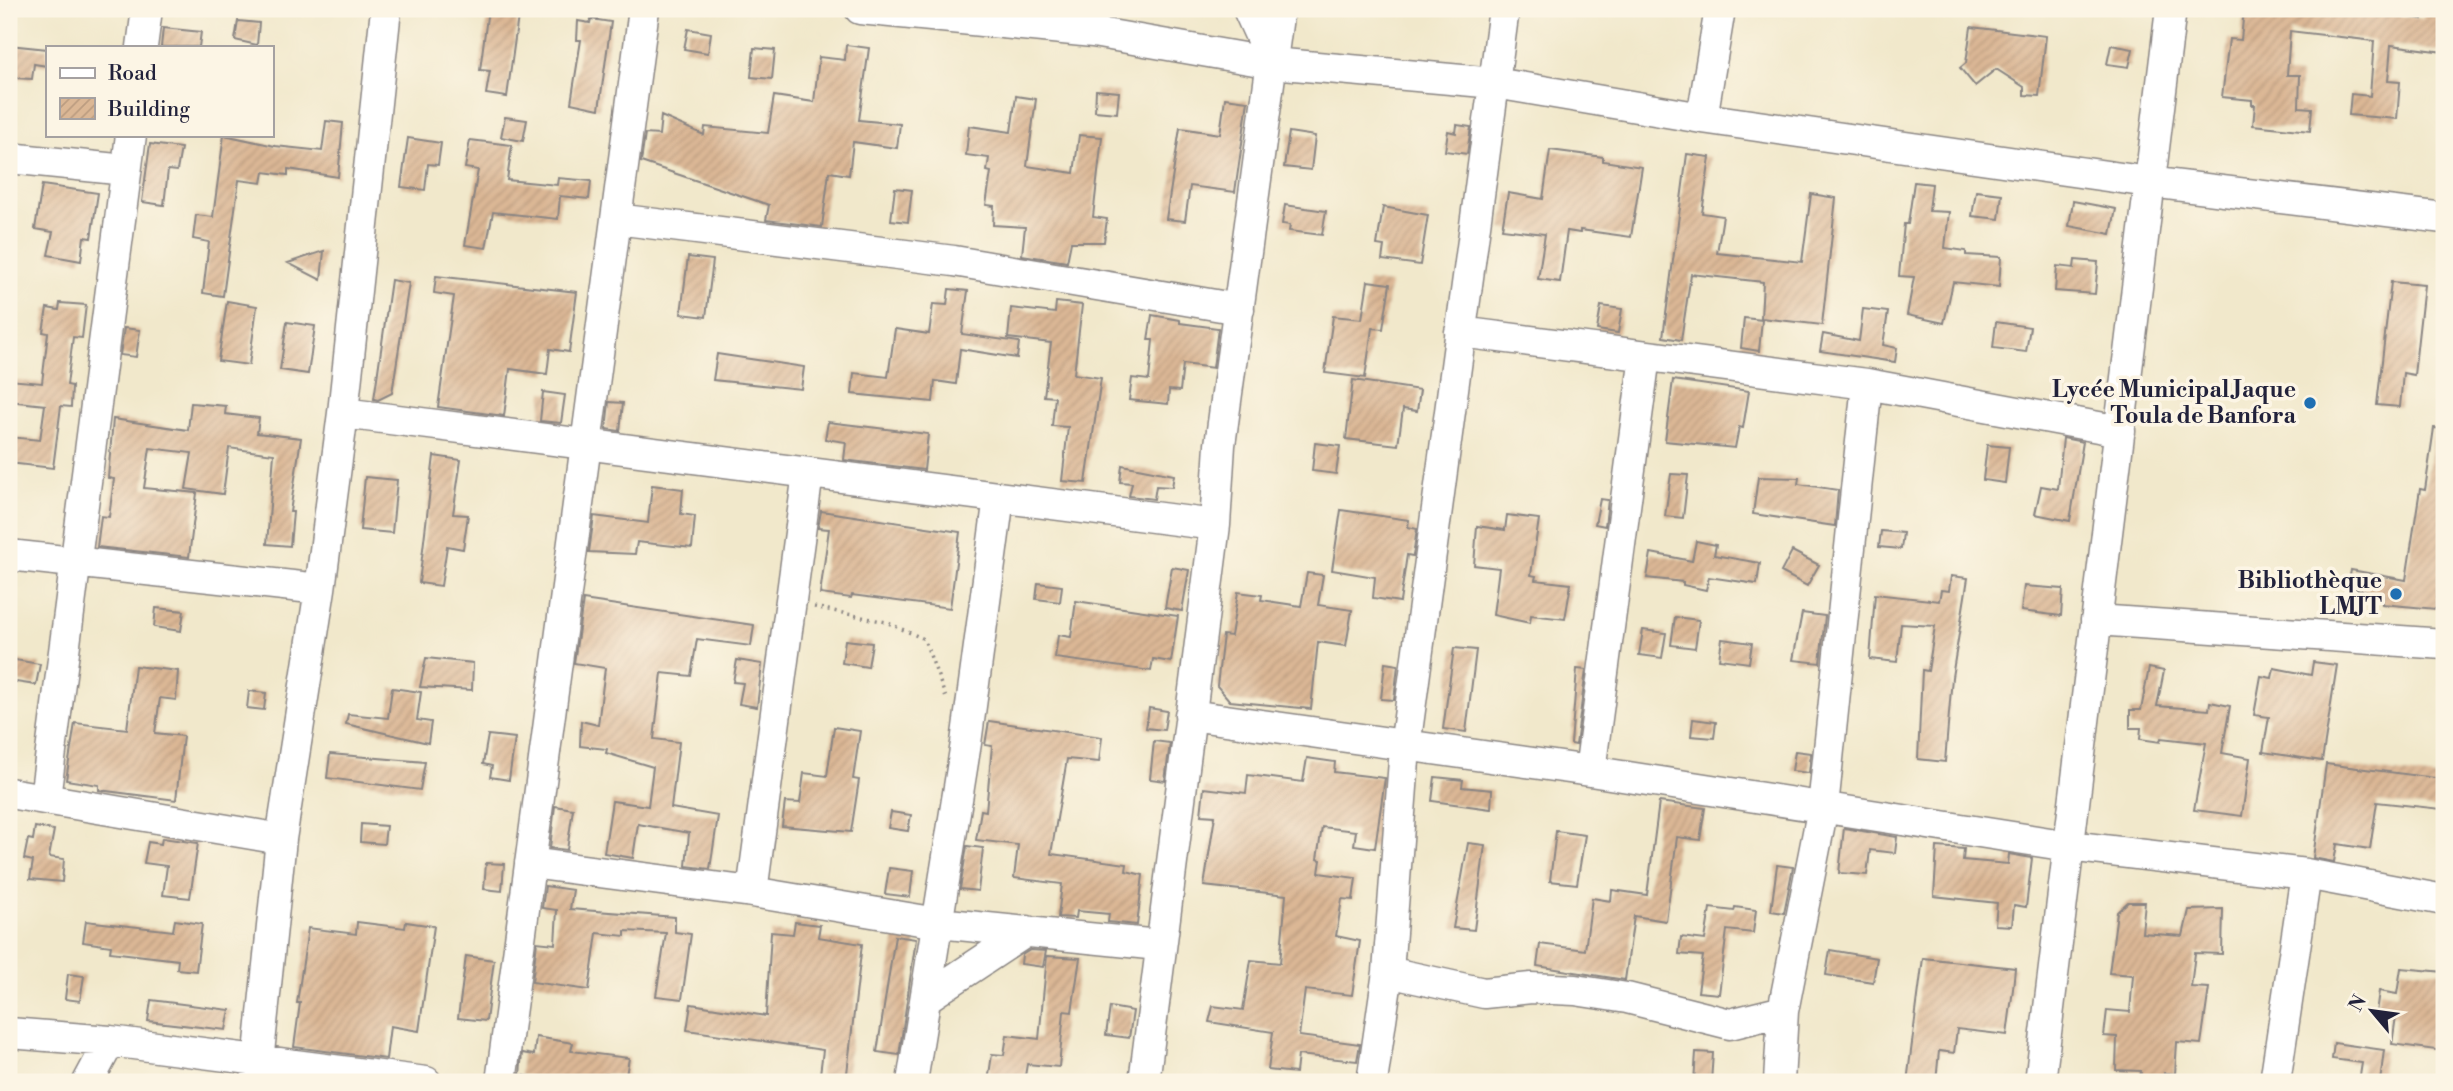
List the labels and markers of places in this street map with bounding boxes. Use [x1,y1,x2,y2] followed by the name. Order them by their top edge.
[2052,376,2297,430] place label: Lycée Municipal Jaque Toula de Banfora
[2302,395,2318,411] marker: Lycée Municipal Jaque Toula de Banfora
[2238,567,2382,621] place label: Bibliothèque LMJT
[2388,586,2404,602] marker: Bibliothèque LMJT

